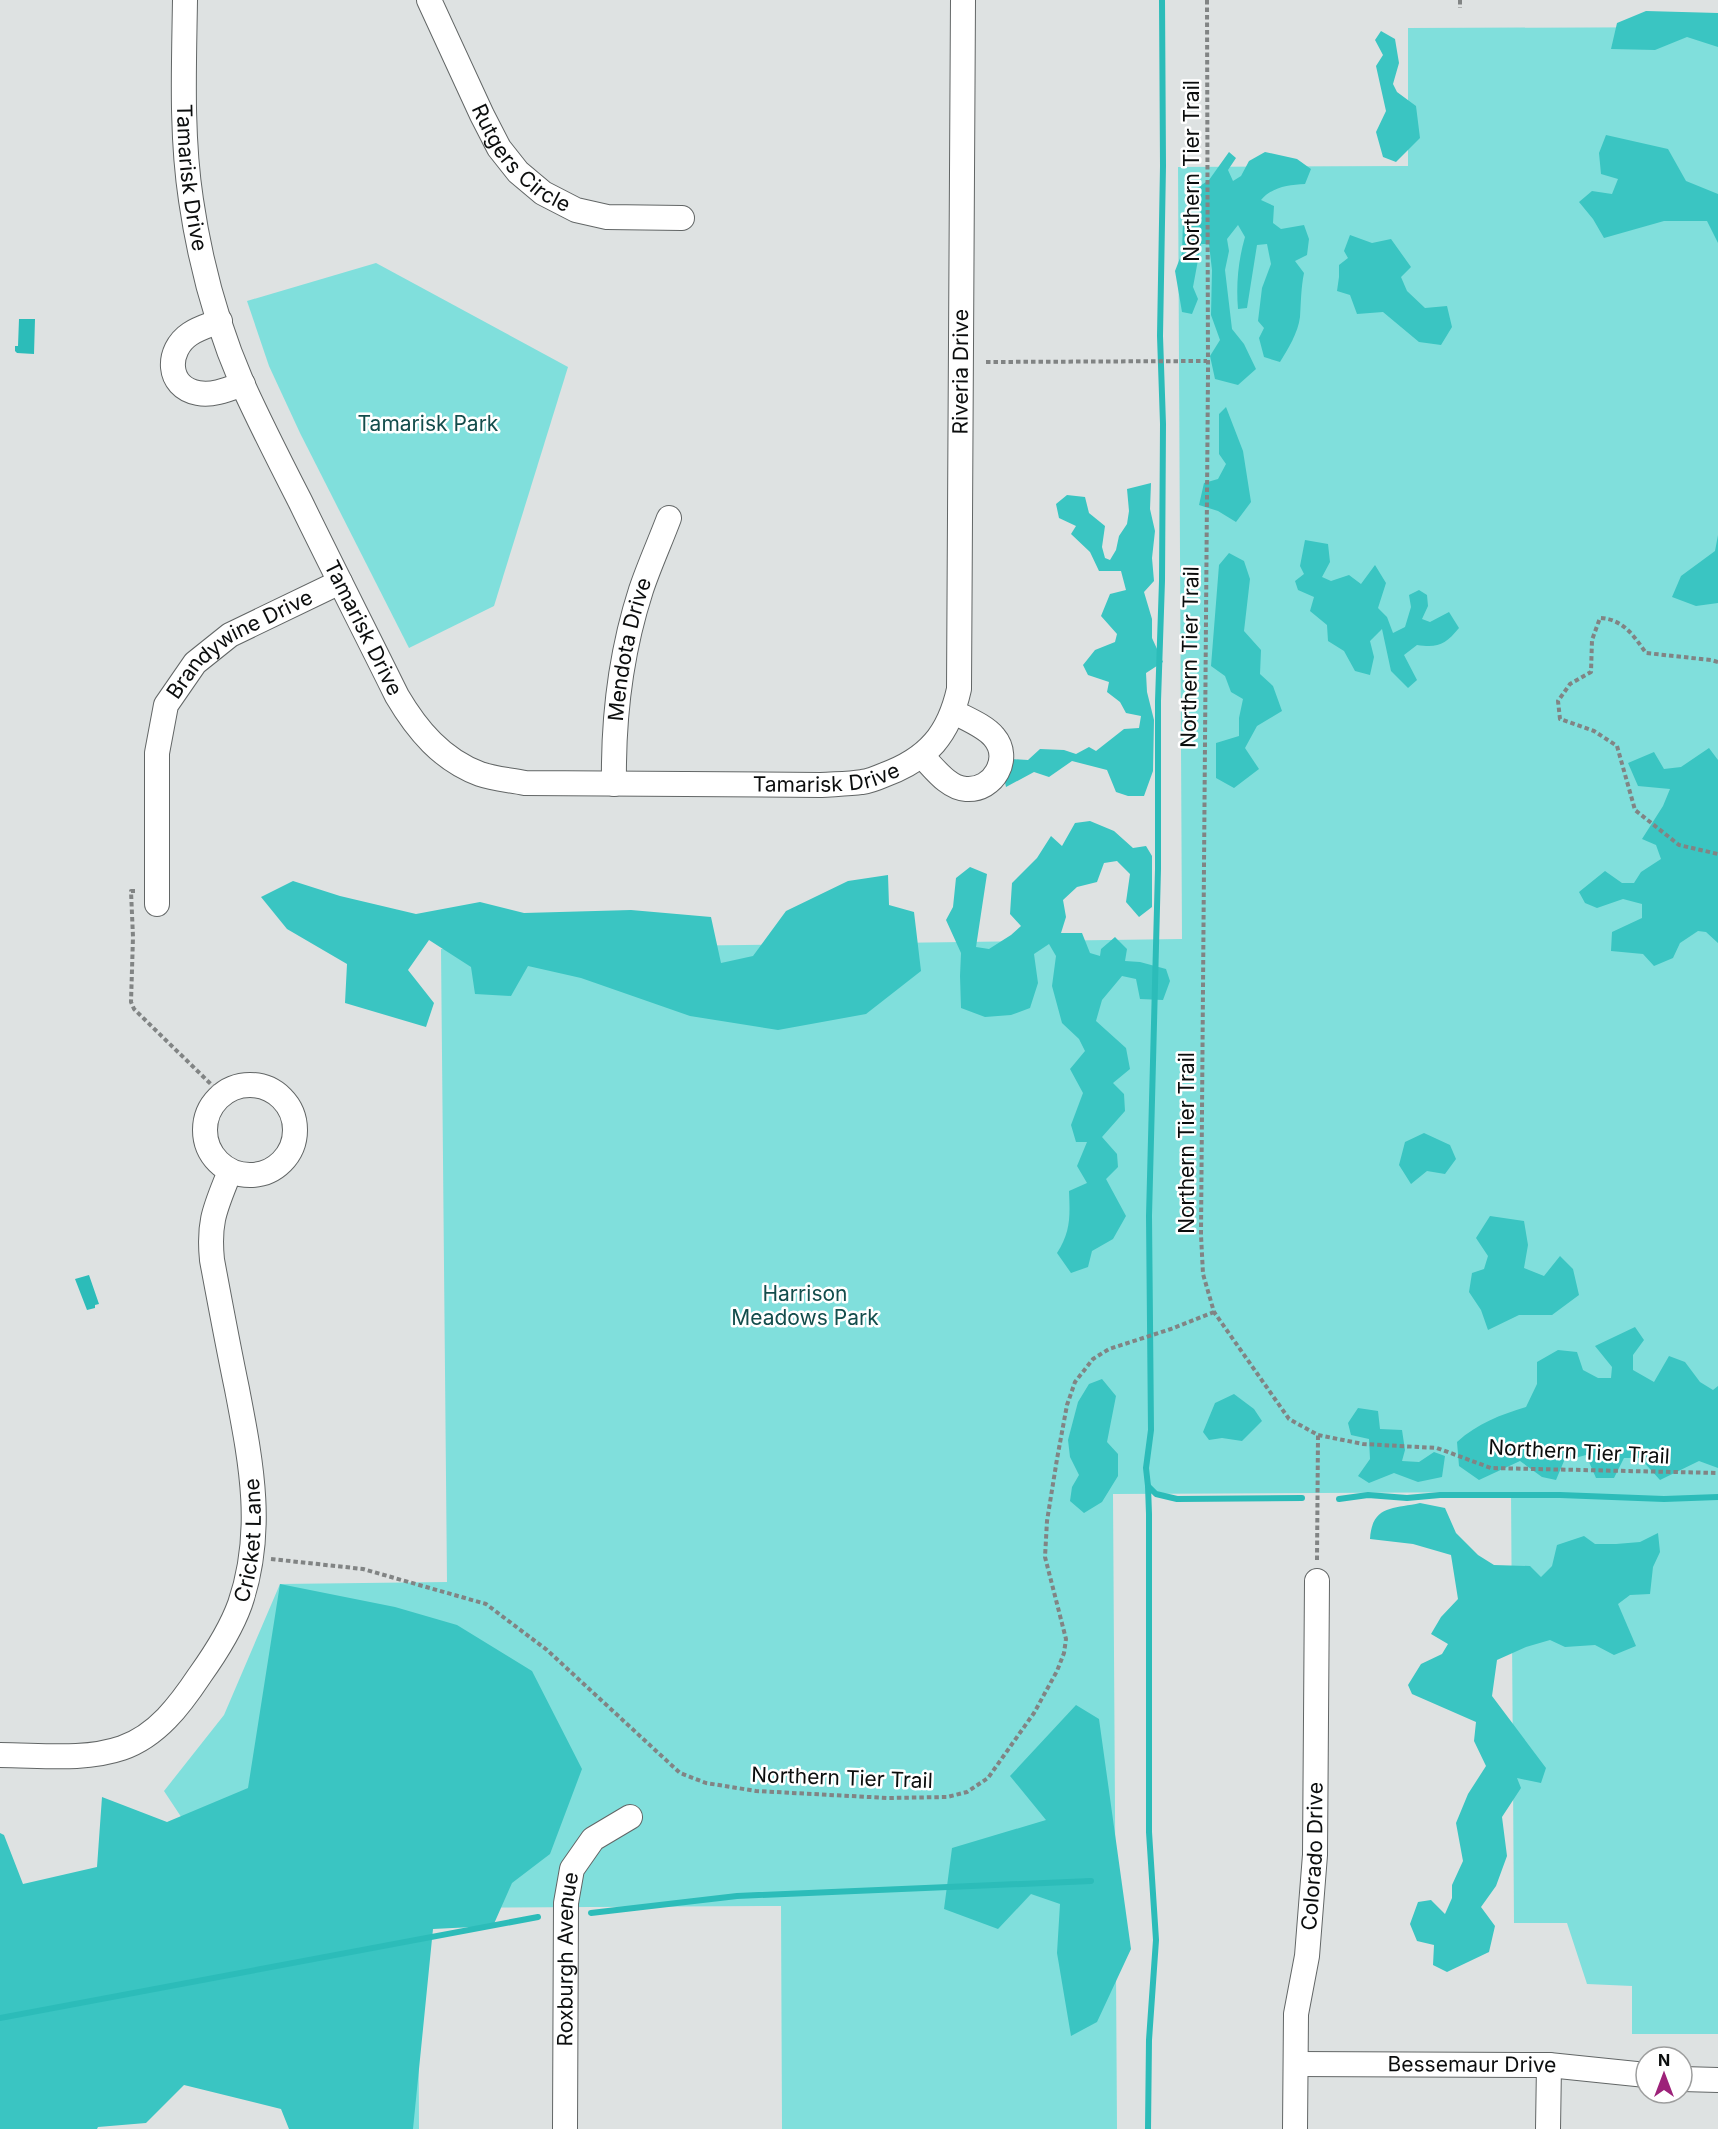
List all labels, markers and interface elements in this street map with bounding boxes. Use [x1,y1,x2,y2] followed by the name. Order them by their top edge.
[1179,80,1204,262] street label: Northern Tier Trail
[467,100,575,217] street label: Rutgers Circle
[172,104,213,253] street label: Tamarisk Drive
[947,309,973,434] street label: Riveria Drive
[358,411,499,436] park label: Tamarisk Park
[319,556,408,699] street label: Tamarisk Drive
[1175,566,1204,748] street label: Northern Tier Trail
[603,574,656,722] street label: Mendota Drive
[161,584,316,703] street label: Brandywine Drive
[753,757,903,797] street label: Tamarisk Drive
[1174,1052,1199,1234] street label: Northern Tier Trail
[731,1281,879,1330] park label: Harrison Meadows Park
[1488,1434,1670,1469] street label: Northern Tier Trail
[228,1477,266,1605] street label: Cricket Lane
[751,1762,933,1793] street label: Northern Tier Trail
[1296,1782,1328,1931] street label: Colorado Drive
[552,1870,583,2046] street label: Roxburgh Avenue
[1634,2045,1694,2105] north arrow
[1658,2050,1670,2070] text: N
[1387,2051,1558,2078] street label: Bessemaur Drive

